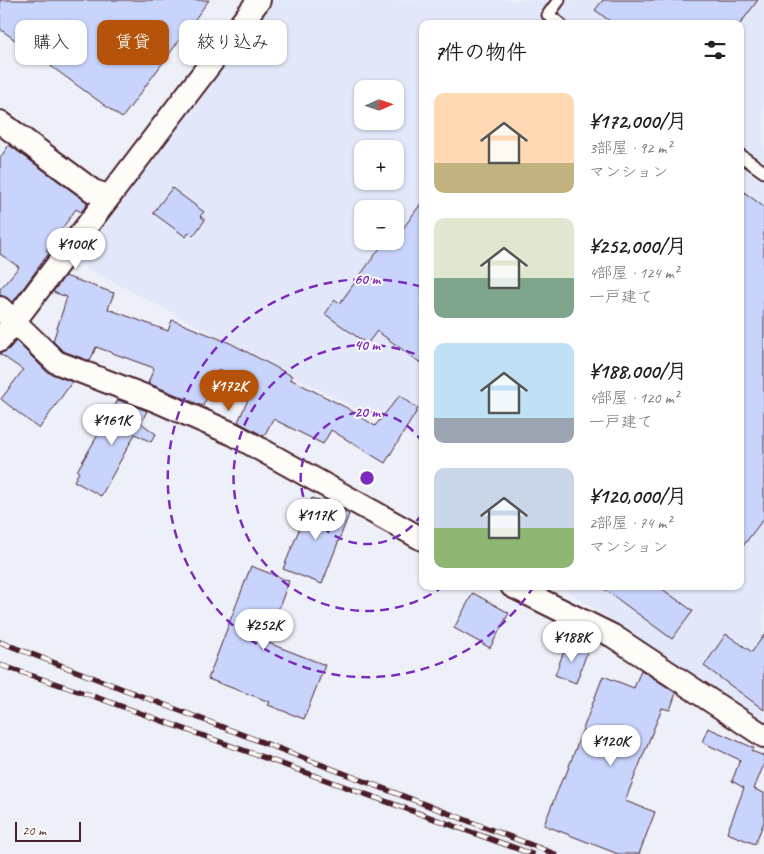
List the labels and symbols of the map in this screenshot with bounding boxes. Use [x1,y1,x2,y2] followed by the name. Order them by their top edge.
[354,80,404,130] north arrow
[41,228,111,270] pin: ¥100K
[354,270,381,289] text: 60 m
[354,336,381,355] text: 40 m
[194,370,264,412] pin: ¥172K
[354,403,381,422] text: 20 m
[77,404,147,446] pin: ¥161K
[358,469,376,487] centre of rings
[281,498,351,541] pin: ¥117K
[229,608,299,651] pin: ¥252K
[537,620,607,663] pin: ¥188K
[576,724,646,767] pin: ¥120K
[15,819,81,842] scale bar

